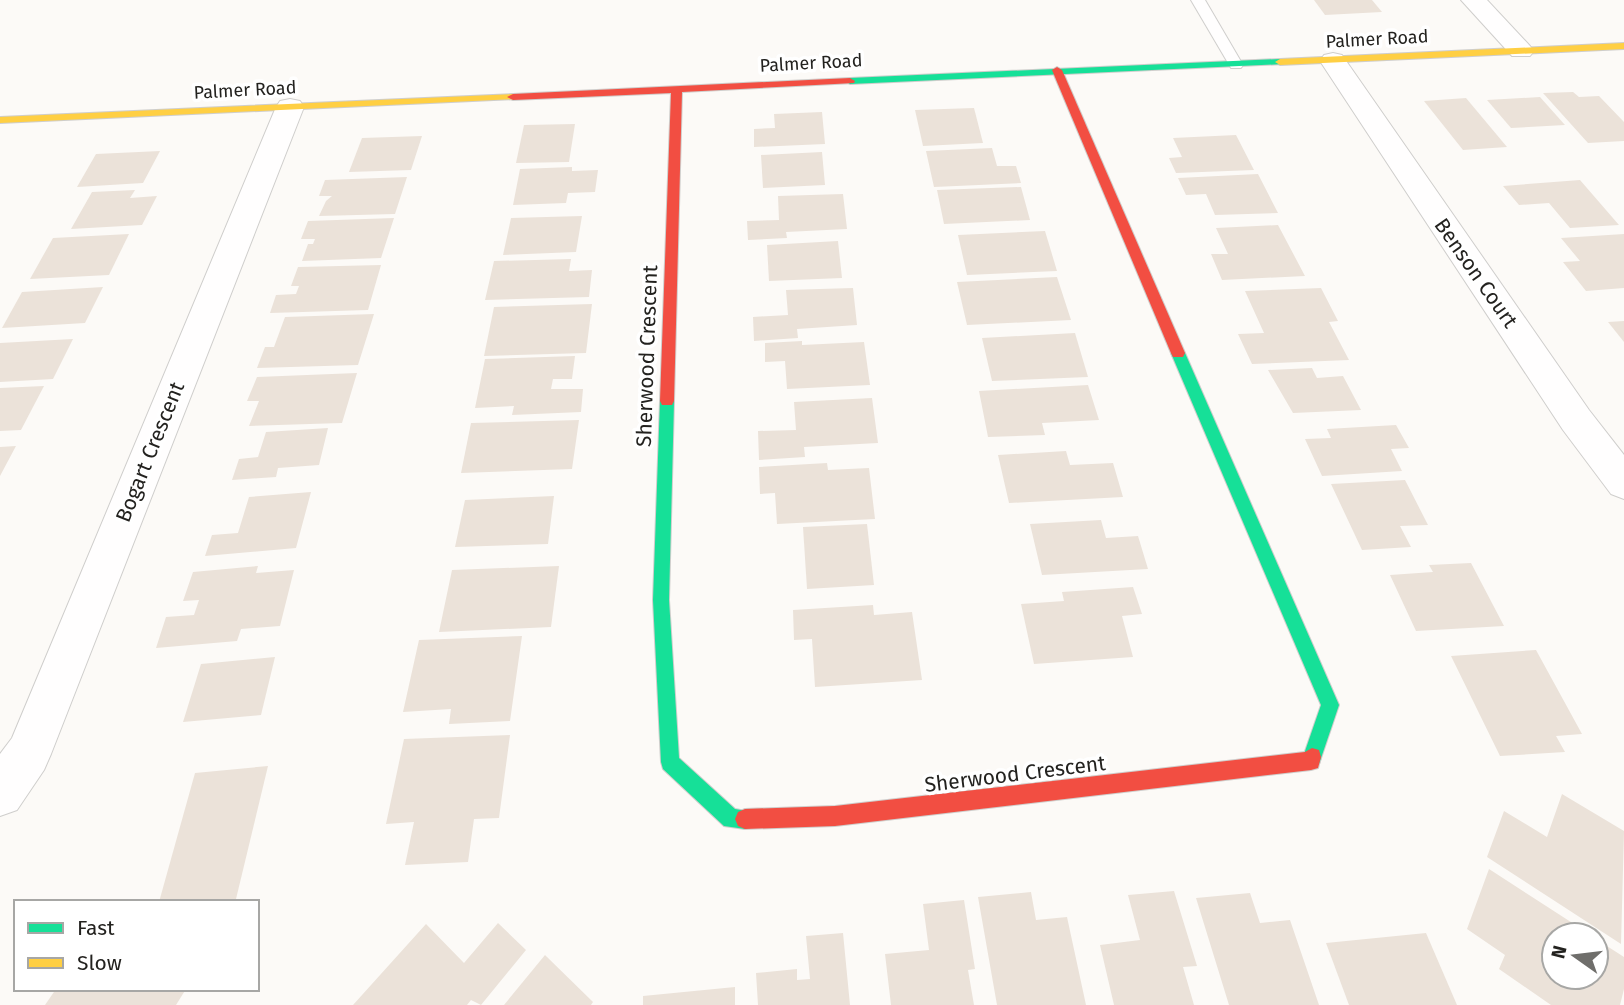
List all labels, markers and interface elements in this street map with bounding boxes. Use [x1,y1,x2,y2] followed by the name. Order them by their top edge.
[1325,25,1429,53] street label: Palmer Road
[759,49,863,77] street label: Palmer Road
[193,76,297,104] street label: Palmer Road
[1429,213,1524,333] street label: Benson Court
[631,264,663,447] street label: Sherwood Crescent
[110,378,190,526] street label: Bogart Crescent
[923,750,1107,798] street label: Sherwood Crescent
[14,900,259,991] legend
[77,915,115,941] text: Fast
[1540,921,1610,991] north arrow
[1546,943,1572,961] text: N
[77,950,122,976] text: Slow

